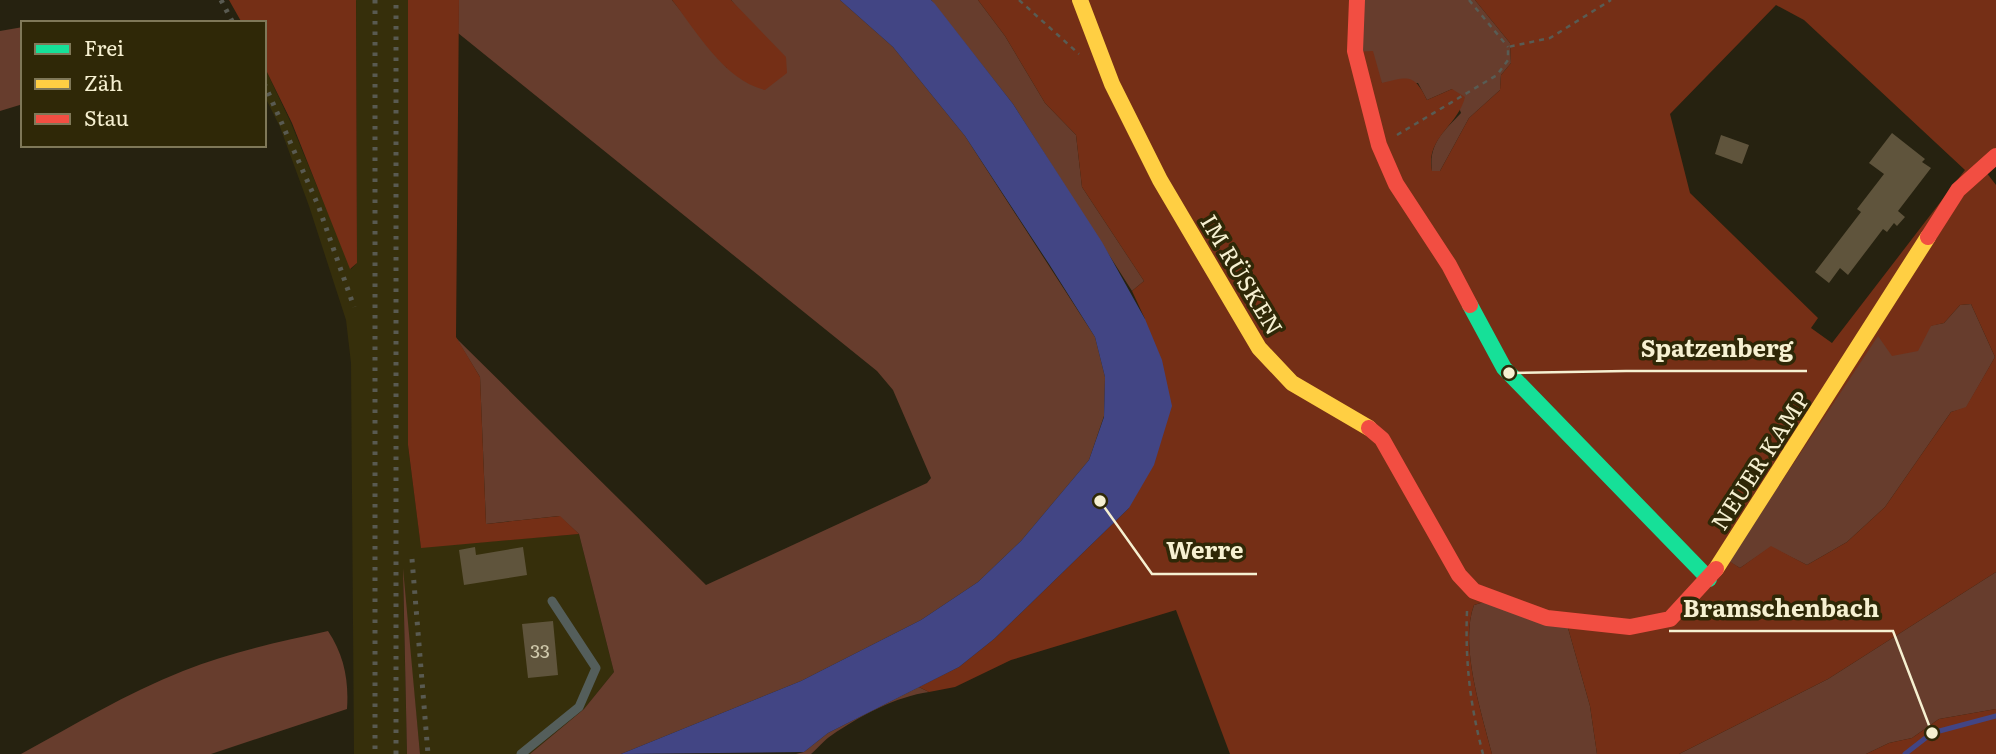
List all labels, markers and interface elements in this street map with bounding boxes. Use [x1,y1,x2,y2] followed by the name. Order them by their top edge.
[21,21,266,147] legend
[84,31,124,62] text: Frei
[84,66,123,97] text: Zäh
[84,101,129,132] text: Stau
[1193,207,1293,341] street label: IM RÜSKEN
[1626,326,1807,371] callout: Spatzenberg
[1641,329,1794,364] text: Spatzenberg
[1701,384,1817,536] street label: NEUER KAMP
[1152,529,1257,574] callout: Werre
[1166,531,1244,566] text: Werre
[1669,586,1893,631] callout: Bramschenbach
[1683,589,1879,624] text: Bramschenbach
[530,636,550,664] house number: 33

